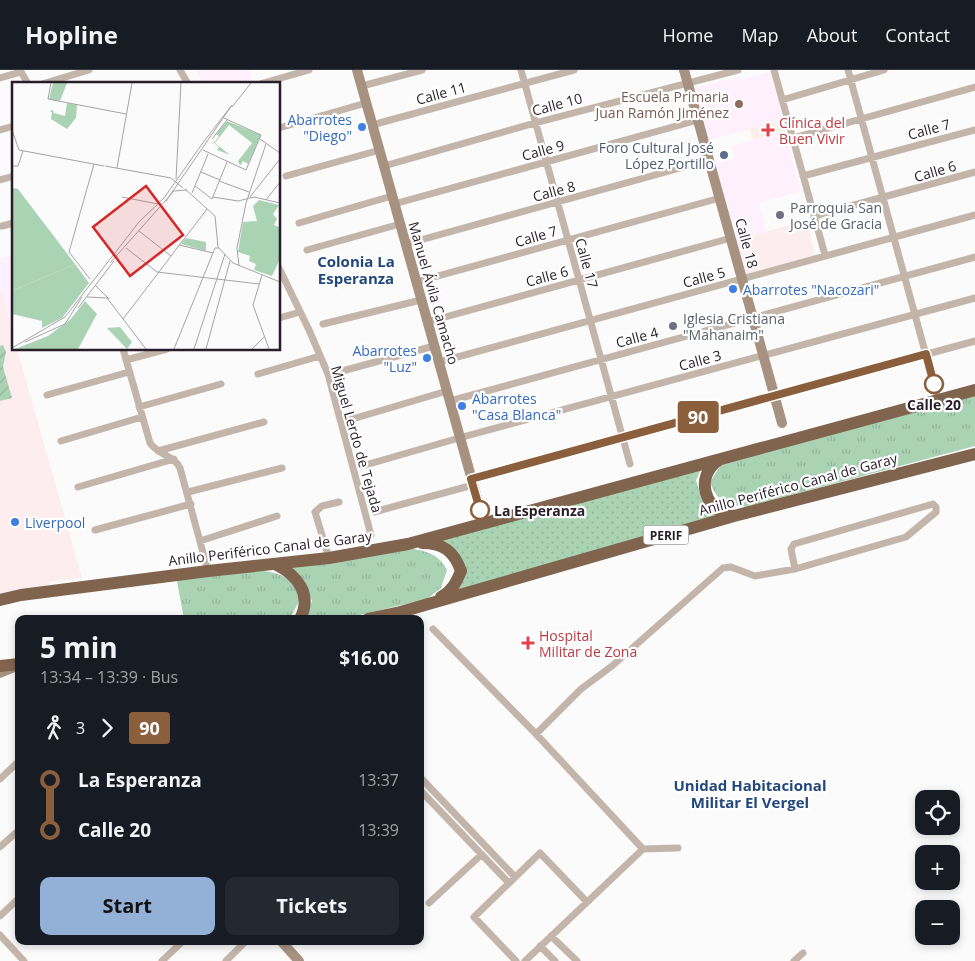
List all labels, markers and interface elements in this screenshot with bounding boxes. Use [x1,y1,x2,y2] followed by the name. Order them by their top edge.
[25,18,118,51] text: Hopline
[663,23,713,47] text: Home
[741,23,779,47] text: Map
[807,23,857,47] text: About
[885,23,950,47] text: Contact
[414,77,468,109] street label: Calle 11
[12,82,280,350] inset map
[594,87,729,122] place label: Escuela Primaria Juan Ramón Jiménez
[530,88,584,120] street label: Calle 10
[733,98,745,110] marker: Escuela Primaria Juan Ramón Jiménez
[287,110,352,145] place label: Abarrotes "Diego"
[779,113,845,148] place label: Clínica del Buen Vivir
[906,114,952,144] street label: Calle 7
[356,121,368,133] marker: Abarrotes "Diego"
[761,123,775,137] marker: Clínica del Buen Vivir
[520,135,566,165] street label: Calle 9
[599,138,714,173] place label: Foro Cultural José López Portillo
[718,149,730,161] marker: Foro Cultural José López Portillo
[912,156,958,186] street label: Calle 6
[531,176,577,206] street label: Calle 8
[788,198,882,233] place label: Parroquia San José de Gracia
[774,209,786,221] marker: Parroquia San José de Gracia
[731,216,763,270] street label: Calle 18
[404,219,464,367] street label: Manuel Ávila Camacho
[513,221,559,251] street label: Calle 7
[571,236,603,290] street label: Calle 17
[317,251,395,288] district label: Colonia La Esperanza
[524,261,570,291] street label: Calle 6
[681,262,727,292] street label: Calle 5
[743,280,879,299] place label: Abarrotes "Nacozari"
[727,283,739,295] marker: Abarrotes "Nacozari"
[683,309,785,344] place label: Iglesia Cristiana "Mahanaim"
[667,320,679,332] marker: Iglesia Cristiana "Mahanaim"
[614,322,660,352] street label: Calle 4
[352,341,417,376] place label: Abarrotes "Luz"
[677,345,723,375] street label: Calle 3
[421,352,433,364] marker: Abarrotes "Luz"
[327,363,387,515] street label: Miguel Lerdo de Tejada
[924,374,944,394] marker: Calle 20
[472,389,561,424] place label: Abarrotes "Casa Blanca"
[907,395,961,414] place label: Calle 20
[456,400,468,412] marker: Abarrotes "Casa Blanca"
[676,401,720,433] line badge: 90
[688,405,708,429] text: 90
[697,448,900,520] street label: Anillo Periférico Canal de Garay
[470,500,490,520] marker: La Esperanza
[494,501,585,520] place label: La Esperanza
[25,513,85,532] place label: Liverpool
[9,516,21,528] marker: Liverpool
[167,526,374,570] street label: Anillo Periférico Canal de Garay
[644,526,688,544] road number: PERIF
[539,626,637,661] place label: Hospital Militar de Zona
[40,628,118,666] text: 5 min
[521,636,535,650] marker: Hospital Militar de Zona
[339,645,399,671] text: $16.00
[40,666,178,688] text: 13:34 – 13:39 · Bus
[40,714,68,742] icon: walk
[93,714,121,742] icon: forward
[139,716,160,740] text: 90
[76,717,85,739] text: 3
[78,767,202,793] text: La Esperanza
[358,769,399,791] text: 13:37
[674,775,826,812] district label: Unidad Habitacional Militar El Vergel
[915,790,960,945] map controls
[915,790,960,835] button: locate
[78,817,151,843] text: Calle 20
[358,819,399,841] text: 13:39
[915,845,960,890] button: +
[40,877,215,935] button: Start
[225,877,399,935] button: Tickets
[915,900,960,945] button: −

